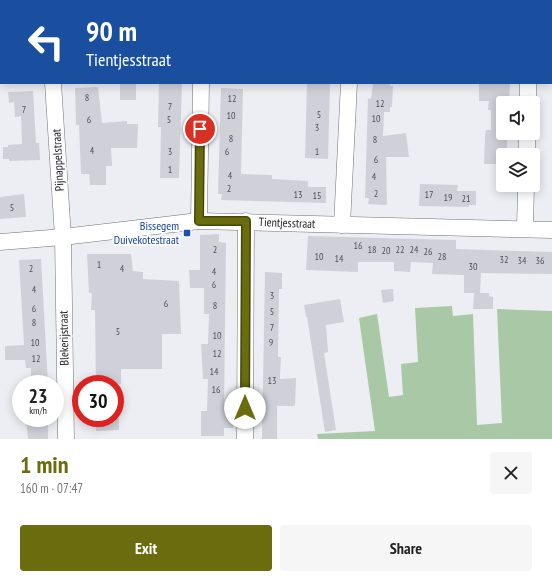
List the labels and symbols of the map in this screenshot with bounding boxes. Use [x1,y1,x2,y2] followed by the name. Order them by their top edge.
[85,91,89,104] house number: 8
[228,92,237,105] house number: 12
[376,97,385,110] house number: 12
[168,100,172,113] house number: 7
[22,103,26,116] house number: 7
[317,108,321,121] house number: 5
[227,109,236,122] house number: 10
[183,112,217,146] pin
[372,112,381,125] house number: 10
[87,113,92,126] house number: 6
[167,113,171,126] house number: 5
[315,121,319,134] house number: 3
[48,128,67,192] street label: Pijnappelstraat
[229,132,233,145] house number: 8
[373,133,377,146] house number: 8
[90,144,95,157] house number: 4
[168,145,172,158] house number: 3
[225,145,230,158] house number: 6
[315,145,319,158] house number: 1
[374,153,379,166] house number: 6
[168,163,172,176] house number: 1
[228,169,233,182] house number: 4
[372,170,377,183] house number: 4
[227,182,231,195] house number: 2
[374,187,378,200] house number: 2
[294,188,303,201] house number: 13
[425,188,434,201] house number: 17
[313,189,322,202] house number: 15
[444,191,453,204] house number: 19
[462,192,471,205] house number: 21
[10,201,14,214] house number: 5
[258,214,316,231] street label: Tientjesstraat
[114,218,180,247] place label: Bissegem Duivekotestraat
[182,228,192,238] marker: Bissegem Duivekotestraat
[354,239,363,252] house number: 16
[213,243,217,256] house number: 2
[368,243,377,256] house number: 18
[396,243,405,256] house number: 22
[410,243,419,256] house number: 24
[382,244,391,257] house number: 20
[424,245,433,258] house number: 26
[315,250,324,263] house number: 10
[438,250,447,263] house number: 28
[335,252,344,265] house number: 14
[500,253,509,266] house number: 32
[518,254,527,267] house number: 34
[536,254,545,267] house number: 36
[97,258,101,271] house number: 1
[469,260,478,273] house number: 30
[29,262,33,275] house number: 2
[120,262,125,275] house number: 4
[212,265,217,278] house number: 4
[212,278,217,291] house number: 6
[32,283,37,296] house number: 4
[270,289,274,302] house number: 3
[164,297,169,310] house number: 6
[213,299,217,312] house number: 8
[32,302,37,315] house number: 6
[270,305,274,318] house number: 5
[56,310,71,366] street label: Blekerijstraat
[32,316,36,329] house number: 8
[270,321,274,334] house number: 7
[116,325,120,338] house number: 5
[213,329,222,342] house number: 10
[31,336,40,349] house number: 10
[269,336,273,349] house number: 9
[213,347,222,360] house number: 12
[32,352,41,365] house number: 12
[210,365,219,378] house number: 14
[268,374,277,387] house number: 13
[72,375,124,427] speed limit sign: 30
[212,383,221,396] house number: 16
[224,387,266,429] position arrow

